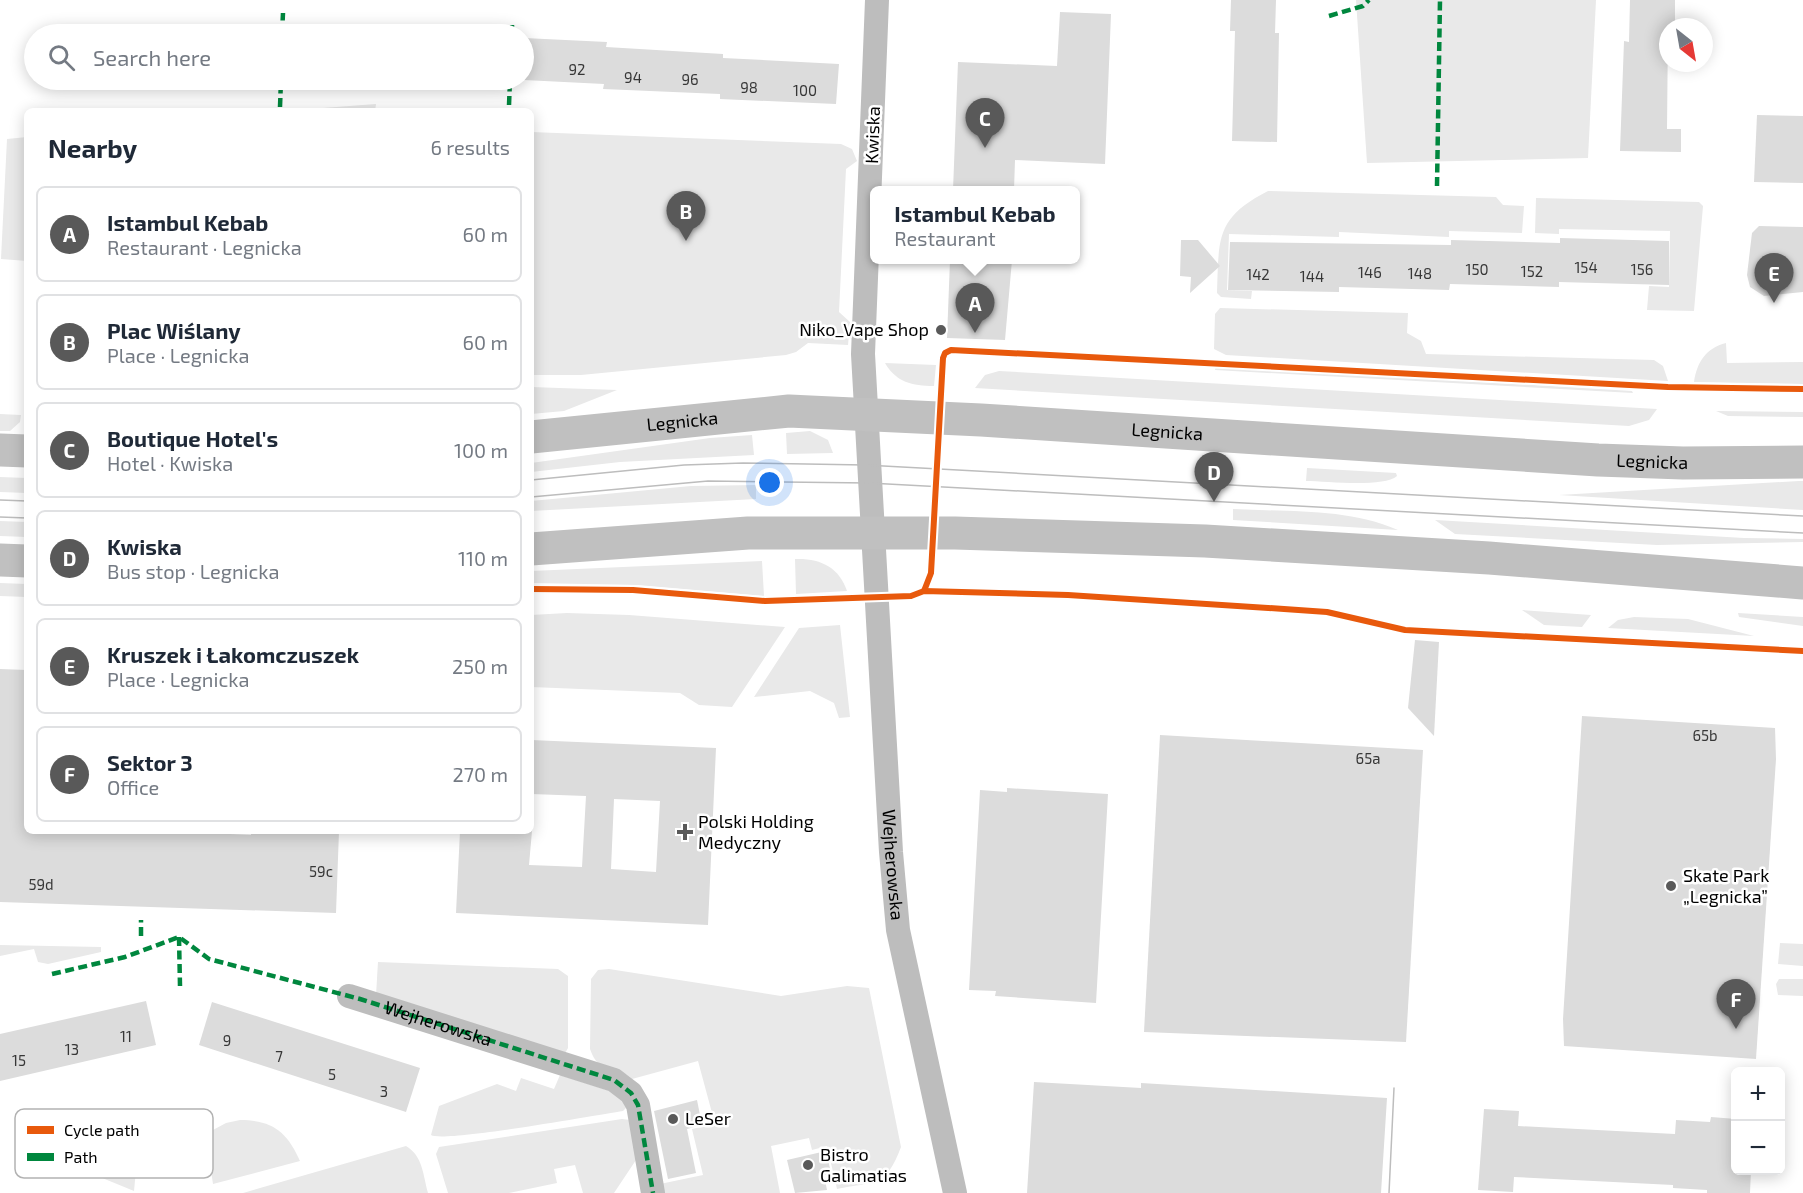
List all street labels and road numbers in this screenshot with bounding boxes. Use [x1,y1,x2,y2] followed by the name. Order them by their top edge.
[860,106,884,164] street label: Kwiska
[645,406,719,435] street label: Legnicka
[1131,418,1204,444] street label: Legnicka
[1616,449,1688,473] street label: Legnicka
[879,809,909,921] street label: Wejherowska
[382,996,495,1050] street label: Wejherowska

